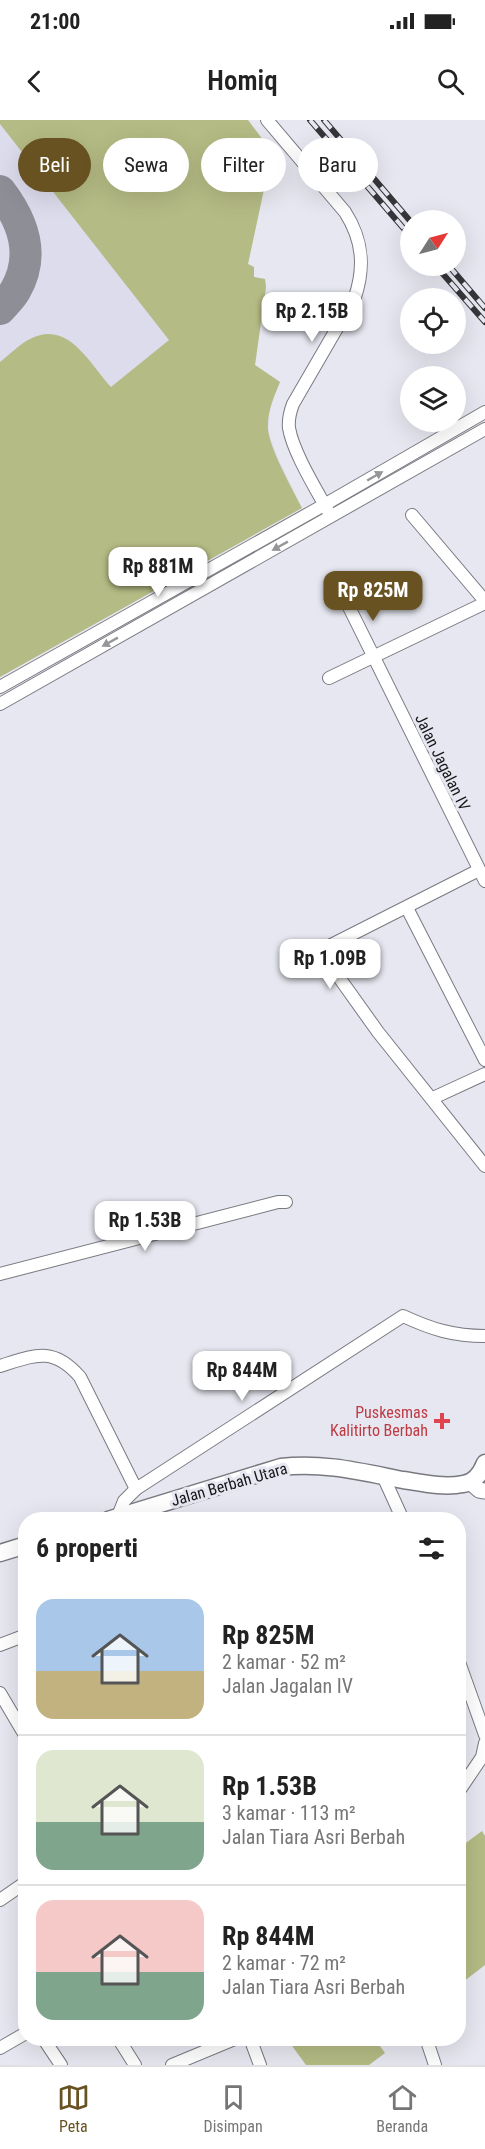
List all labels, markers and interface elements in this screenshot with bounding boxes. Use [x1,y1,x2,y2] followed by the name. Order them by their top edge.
[30,9,81,34] text: 21:00
[18,65,51,98] icon: back
[207,65,278,97] text: Homiq
[434,65,467,98] icon: search
[18,138,91,192] chip: Beli
[103,138,189,192] chip: Sewa
[201,138,286,192] chip: Filter
[298,138,378,192] chip: Baru
[400,210,466,276] north arrow
[400,210,466,432] map controls
[400,288,466,354] button: locate
[250,292,374,343] pin: Rp 2.15B
[276,299,348,323] text: Rp 2.15B
[400,366,466,432] button: layers
[367,471,384,481] one-way arrow
[272,541,288,552] one-way arrow
[103,547,213,598] pin: Rp 881M
[122,554,194,578] text: Rp 881M
[318,571,428,622] pin: Rp 825M
[337,578,409,602] text: Rp 825M
[101,637,118,647] one-way arrow
[411,711,474,814] street label: Jalan Jagalan IV
[268,939,392,990] pin: Rp 1.09B
[294,946,366,970] text: Rp 1.09B
[83,1201,207,1252] pin: Rp 1.53B
[109,1208,181,1232] text: Rp 1.53B
[187,1351,297,1402] pin: Rp 844M
[206,1358,278,1382] text: Rp 844M
[330,1403,428,1440] place label: Puskesmas Kalitirto Berbah
[433,1412,451,1430] marker: Puskesmas Kalitirto Berbah
[169,1459,289,1510] street label: Jalan Berbah Utara
[415,1532,448,1565] icon: filters
[36,1533,138,1563] text: 6 properti
[222,1620,314,1650] text: Rp 825M
[84,1623,156,1695] icon: home
[222,1650,346,1674] text: 2 kamar · 52 m²
[222,1674,353,1698] text: Jalan Jagalan IV
[222,1771,317,1801] text: Rp 1.53B
[84,1774,156,1846] icon: home
[222,1801,356,1825] text: 3 kamar · 113 m²
[222,1825,405,1849] text: Jalan Tiara Asri Berbah
[222,1921,314,1951] text: Rp 844M
[84,1924,156,1996] icon: home
[222,1951,346,1975] text: 2 kamar · 72 m²
[222,1975,405,1999] text: Jalan Tiara Asri Berbah
[57,2081,90,2136] tab: Peta
[204,2081,263,2136] tab: Disimpan
[376,2081,428,2136] tab: Beranda

